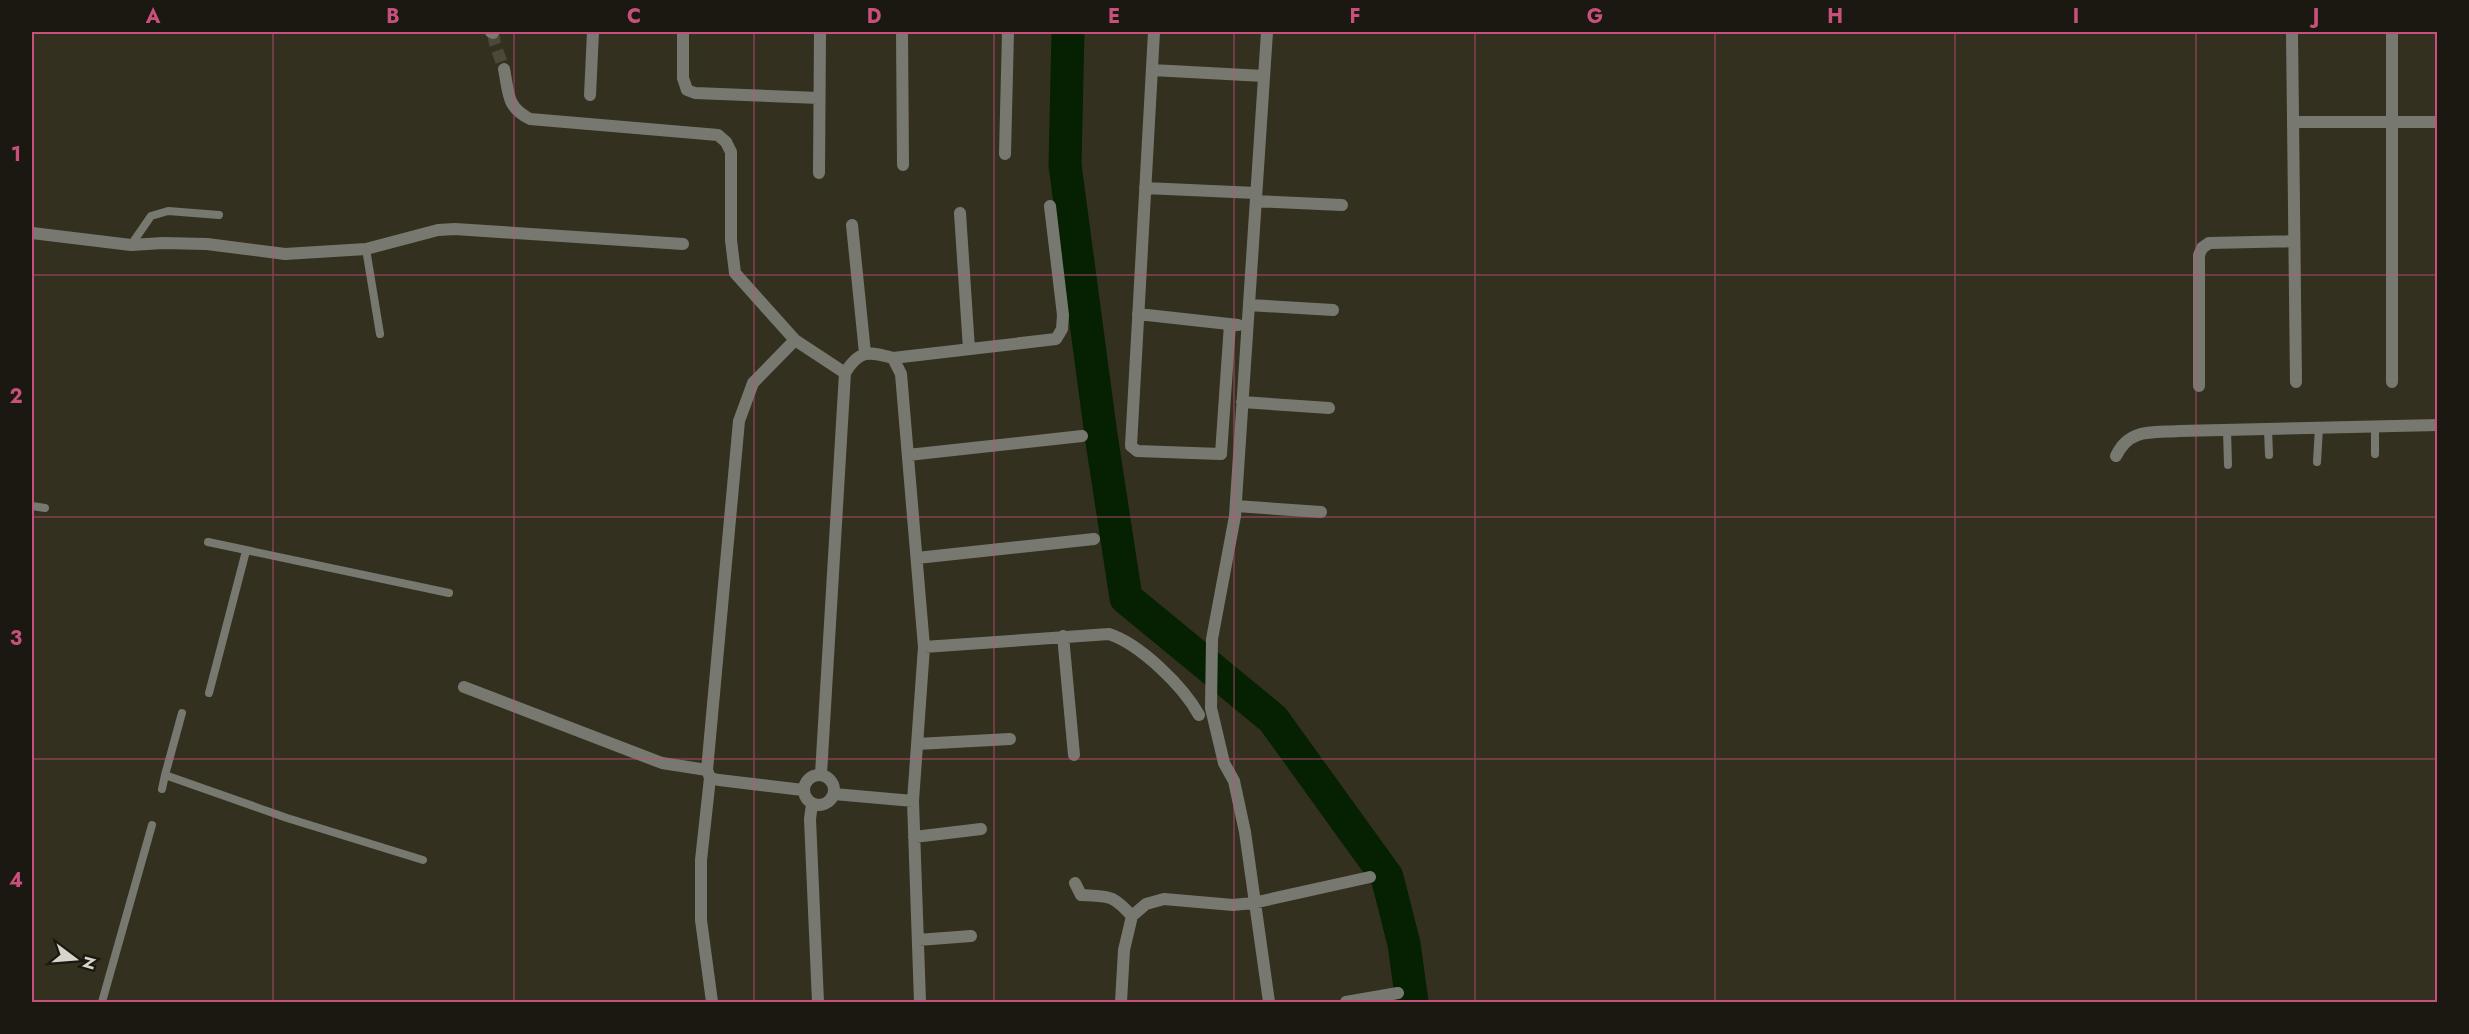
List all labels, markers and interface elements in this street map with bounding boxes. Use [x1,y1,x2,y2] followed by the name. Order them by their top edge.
[145,2,161,31] text: A
[386,2,400,31] text: B
[627,2,641,31] text: C
[867,2,881,31] text: D
[1108,2,1120,31] text: E
[1349,2,1361,31] text: F
[1587,2,1603,31] text: G
[1827,2,1843,31] text: H
[2073,2,2079,31] text: I
[2309,2,2319,31] text: J
[11,140,21,169] text: 1
[9,382,23,411] text: 2
[10,624,22,653] text: 3
[9,866,23,895] text: 4
[45,929,105,989] north arrow
[76,954,102,972] text: N

